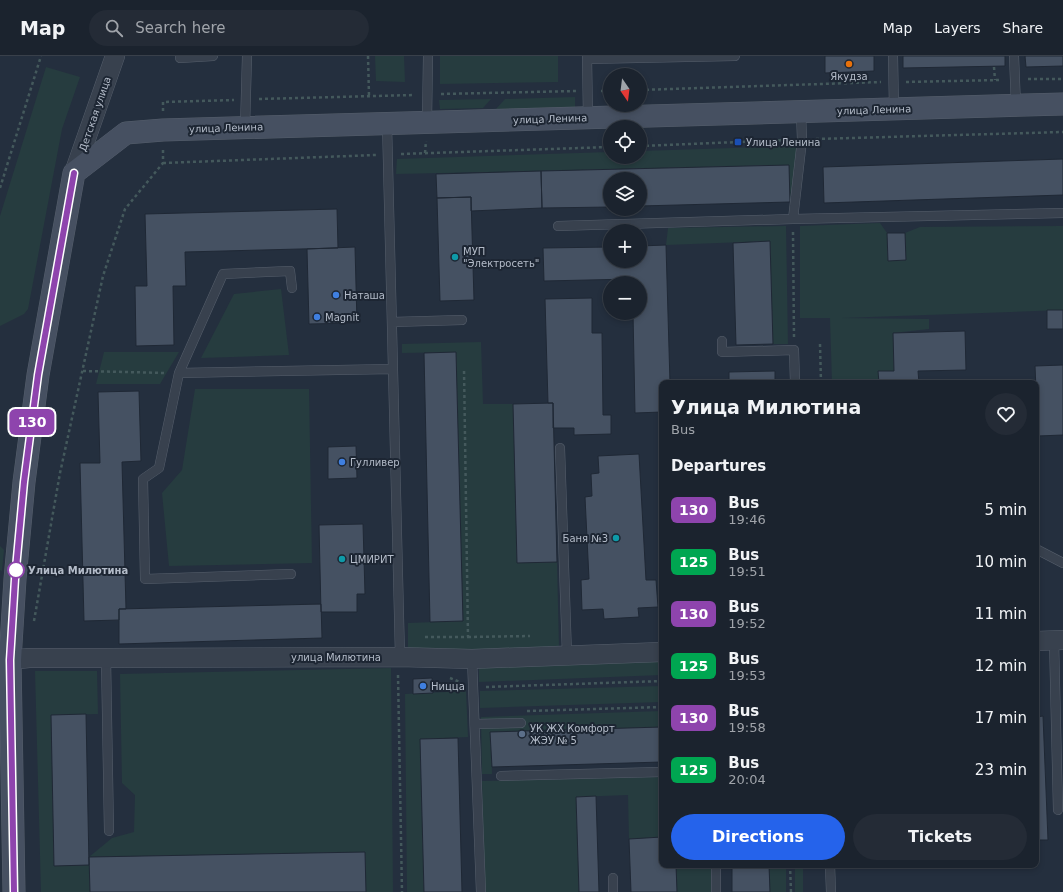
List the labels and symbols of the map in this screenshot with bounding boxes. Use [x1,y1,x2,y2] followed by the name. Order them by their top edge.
[844,59,854,69] marker: Якудза
[603,68,647,112] north arrow
[830,71,868,82] place label: Якудза
[77,75,113,153] street label: Детская улица
[837,103,911,117] street label: улица Ленина
[513,112,587,126] street label: улица Ленина
[189,121,263,135] street label: улица Ленина
[733,137,743,147] marker: Улица Ленина
[746,137,820,148] place label: Улица Ленина
[463,246,539,269] place label: МУП "Электросеть"
[450,252,460,262] marker: МУП "Электросеть"
[331,290,341,300] marker: Наташа
[344,290,385,301] place label: Наташа
[312,312,322,322] marker: Magnit
[325,312,359,323] place label: Magnit
[9,409,55,435] line badge: 130
[337,457,347,467] marker: Гулливер
[350,457,400,468] place label: Гулливер
[563,533,608,544] place label: Баня №3
[611,533,621,543] marker: Баня №3
[337,554,347,564] marker: ЦМИРИТ
[350,554,394,565] place label: ЦМИРИТ
[7,561,25,579] marker: Улица Милютина
[28,565,128,576] place label: Улица Милютина
[291,652,381,663] street label: улица Милютина
[418,681,428,691] marker: Ницца
[431,681,465,692] place label: Ницца
[530,723,615,746] place label: УК ЖХ Комфорт ЖЭУ № 5
[517,729,527,739] marker: УК ЖХ Комфорт ЖЭУ № 5

